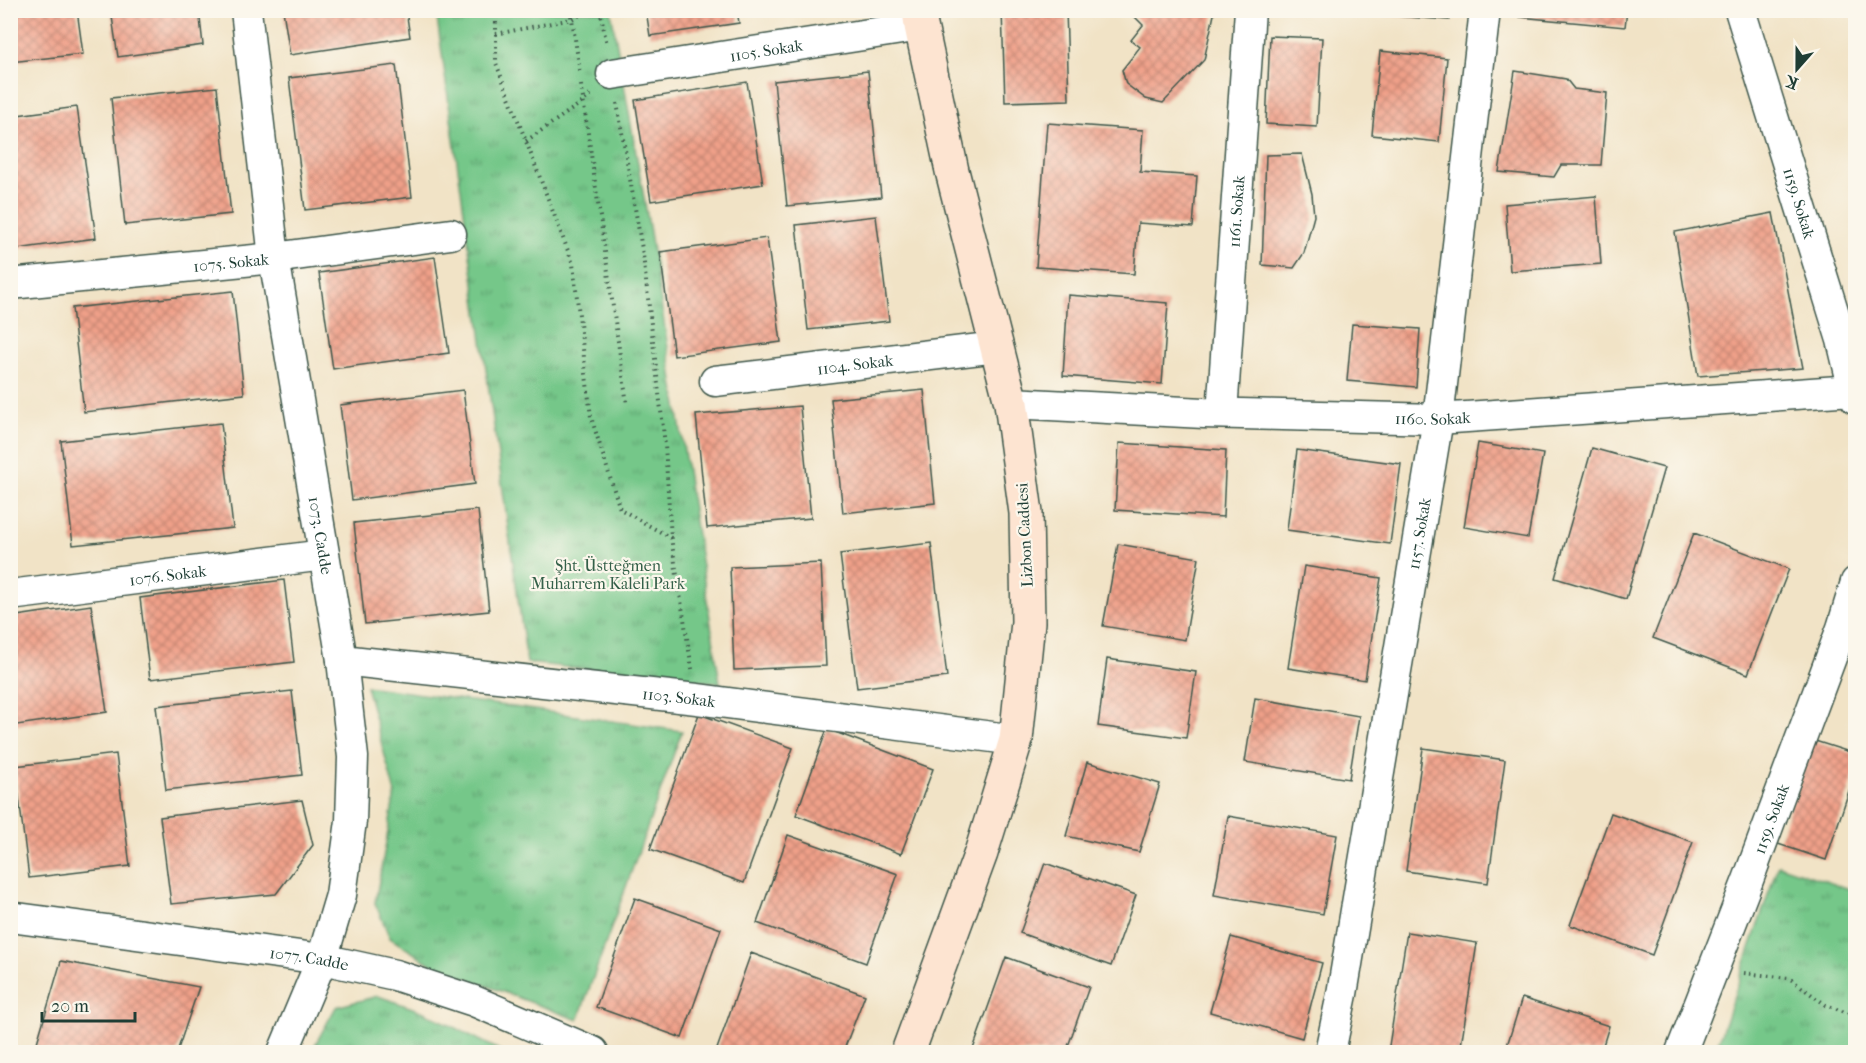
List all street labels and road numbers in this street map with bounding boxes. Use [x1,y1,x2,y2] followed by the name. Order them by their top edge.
[728,35,805,66] street label: 1105. Sokak
[1779,165,1819,242] street label: 1159. Sokak
[1225,174,1249,248] street label: 1161. Sokak
[192,250,270,276] street label: 1075. Sokak
[816,351,895,379] street label: 1104. Sokak
[1395,408,1472,429] street label: 1160. Sokak
[1012,482,1037,588] street label: Lizbon Caddesi
[305,495,336,576] street label: 1073. Cadde
[1404,496,1435,571] street label: 1157. Sokak
[128,561,208,590] street label: 1076. Sokak
[641,684,717,711] street label: 1103. Sokak
[1750,781,1793,857] street label: 1159. Sokak
[268,943,350,975] street label: 1077. Cadde

